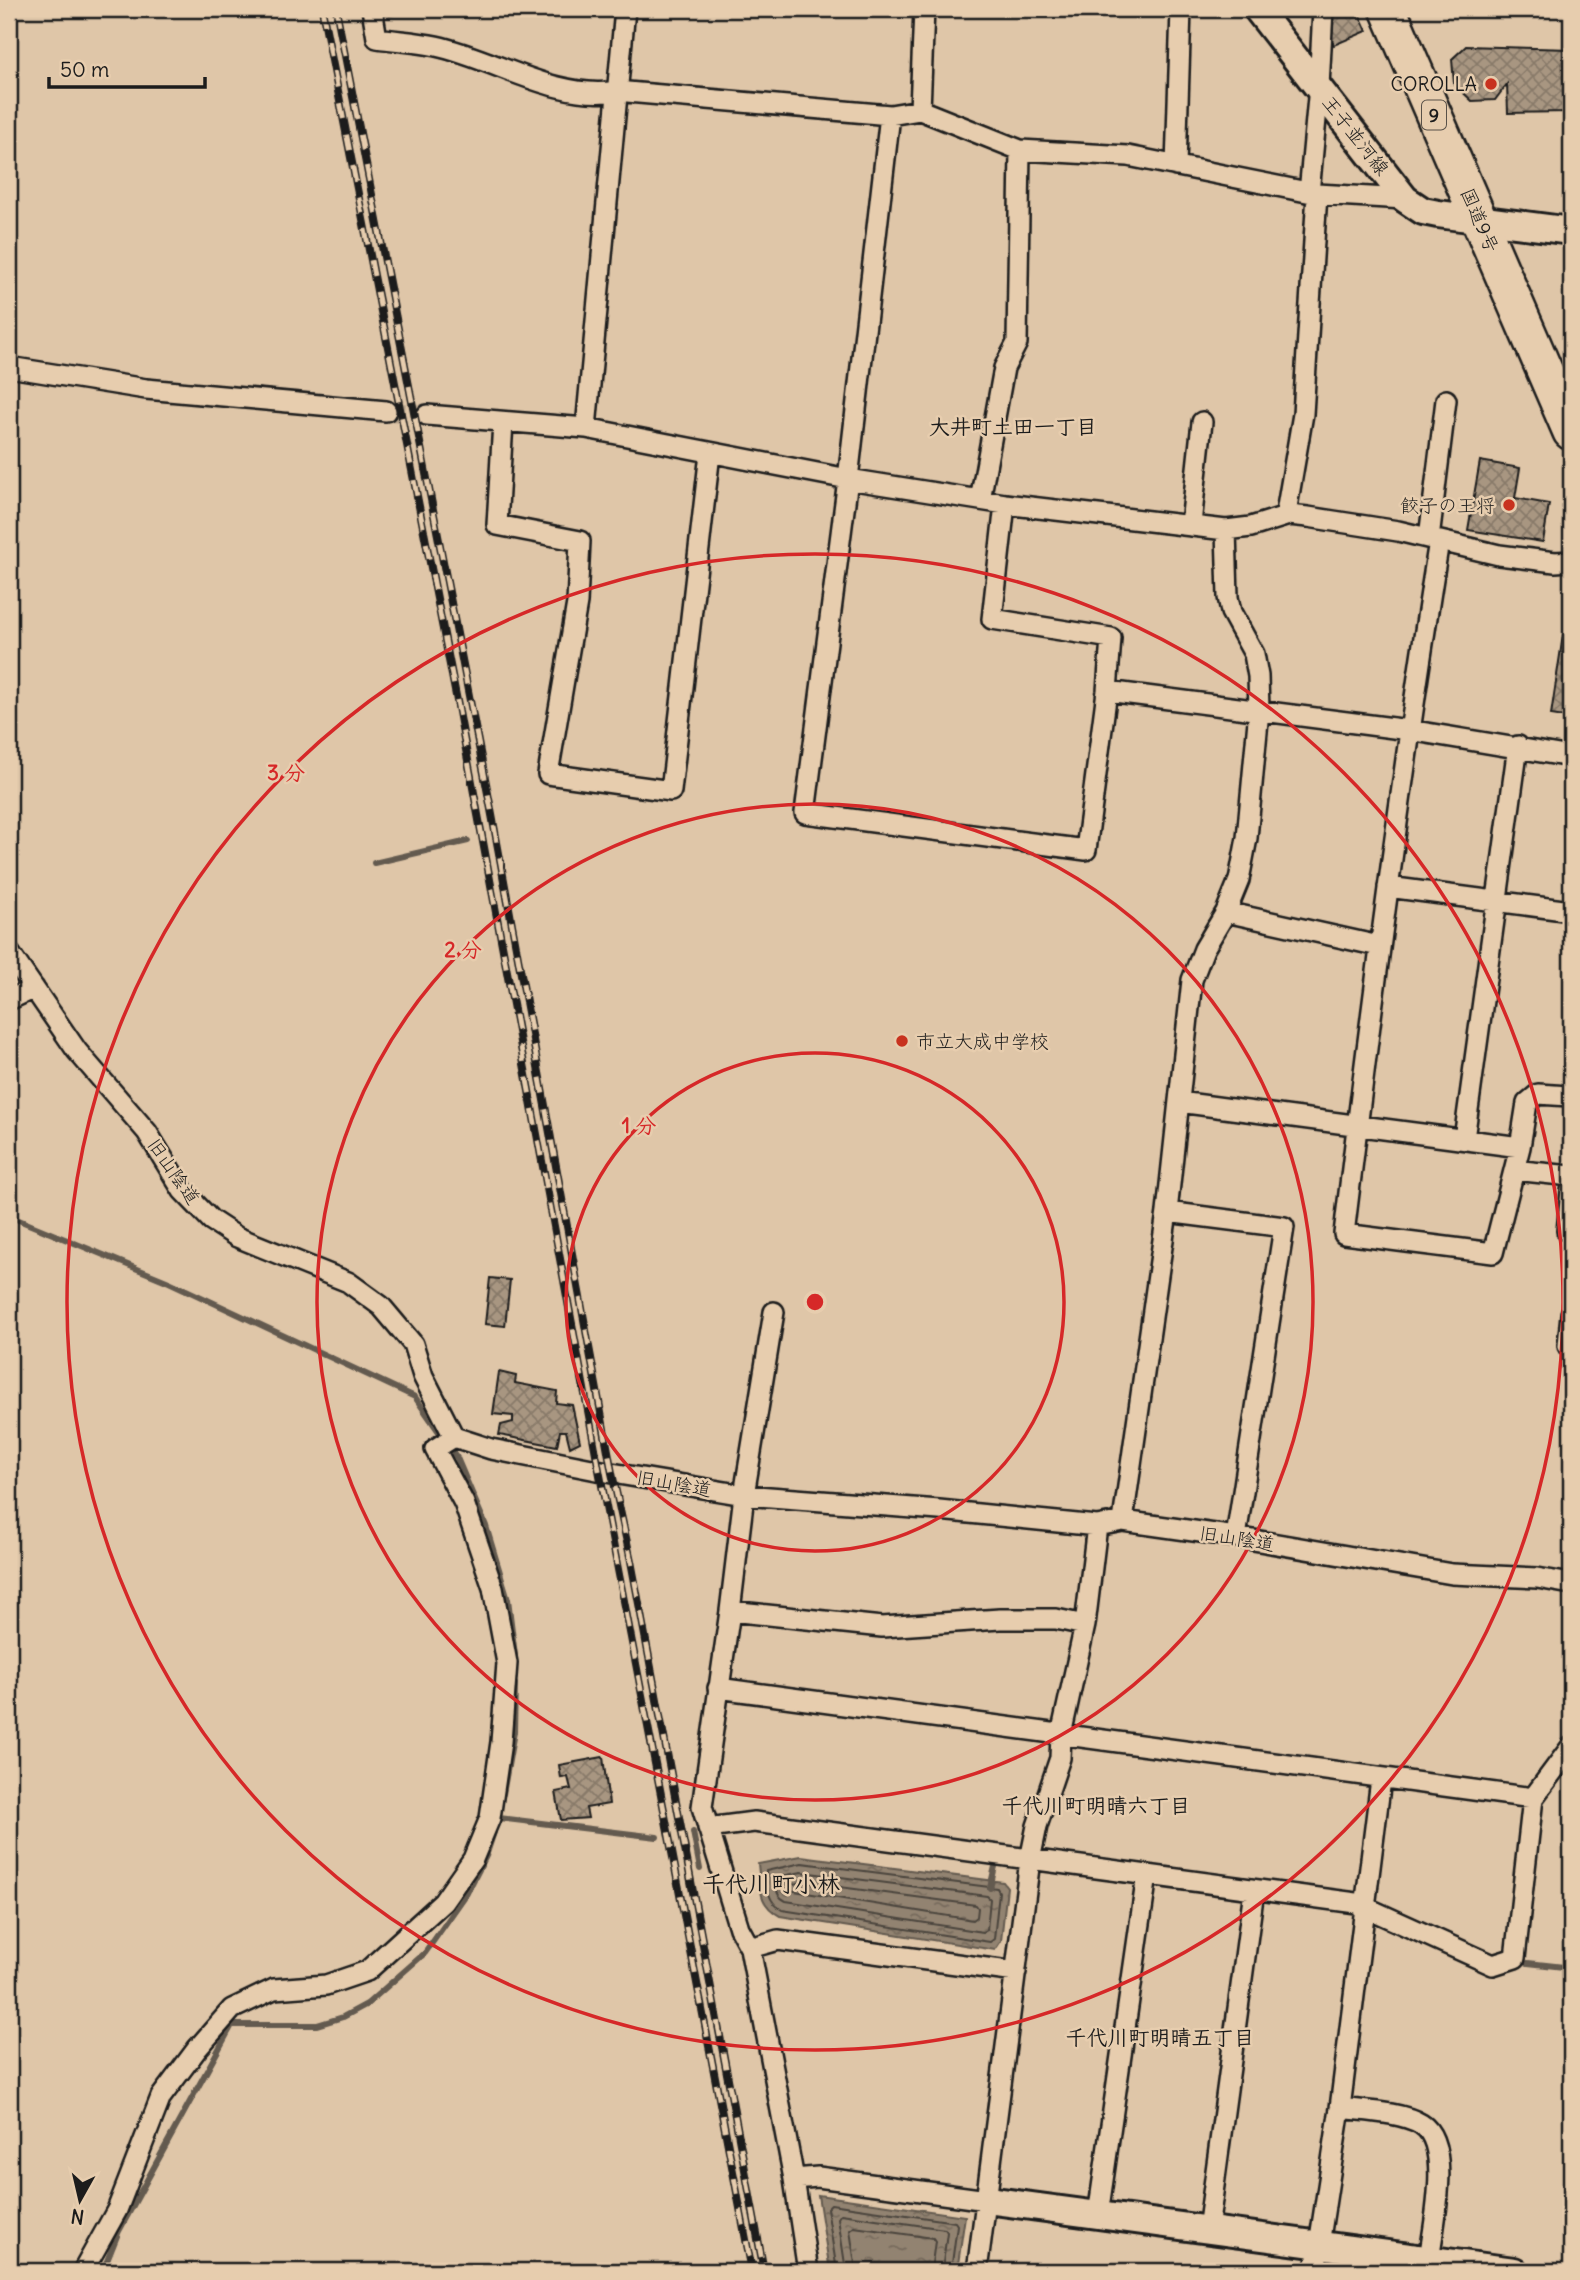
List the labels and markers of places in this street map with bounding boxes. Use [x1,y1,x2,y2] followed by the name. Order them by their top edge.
[1391,72,1477,96] place label: COROLLA
[1483,76,1499,92] marker: COROLLA
[1400,493,1495,517] place label: 餃子の王将
[1501,497,1517,513] marker: 餃子の王将
[916,1029,1049,1053] place label: 市立大成中学校
[894,1033,910,1049] marker: 市立大成中学校
[803,1290,827,1314] centre of rings

